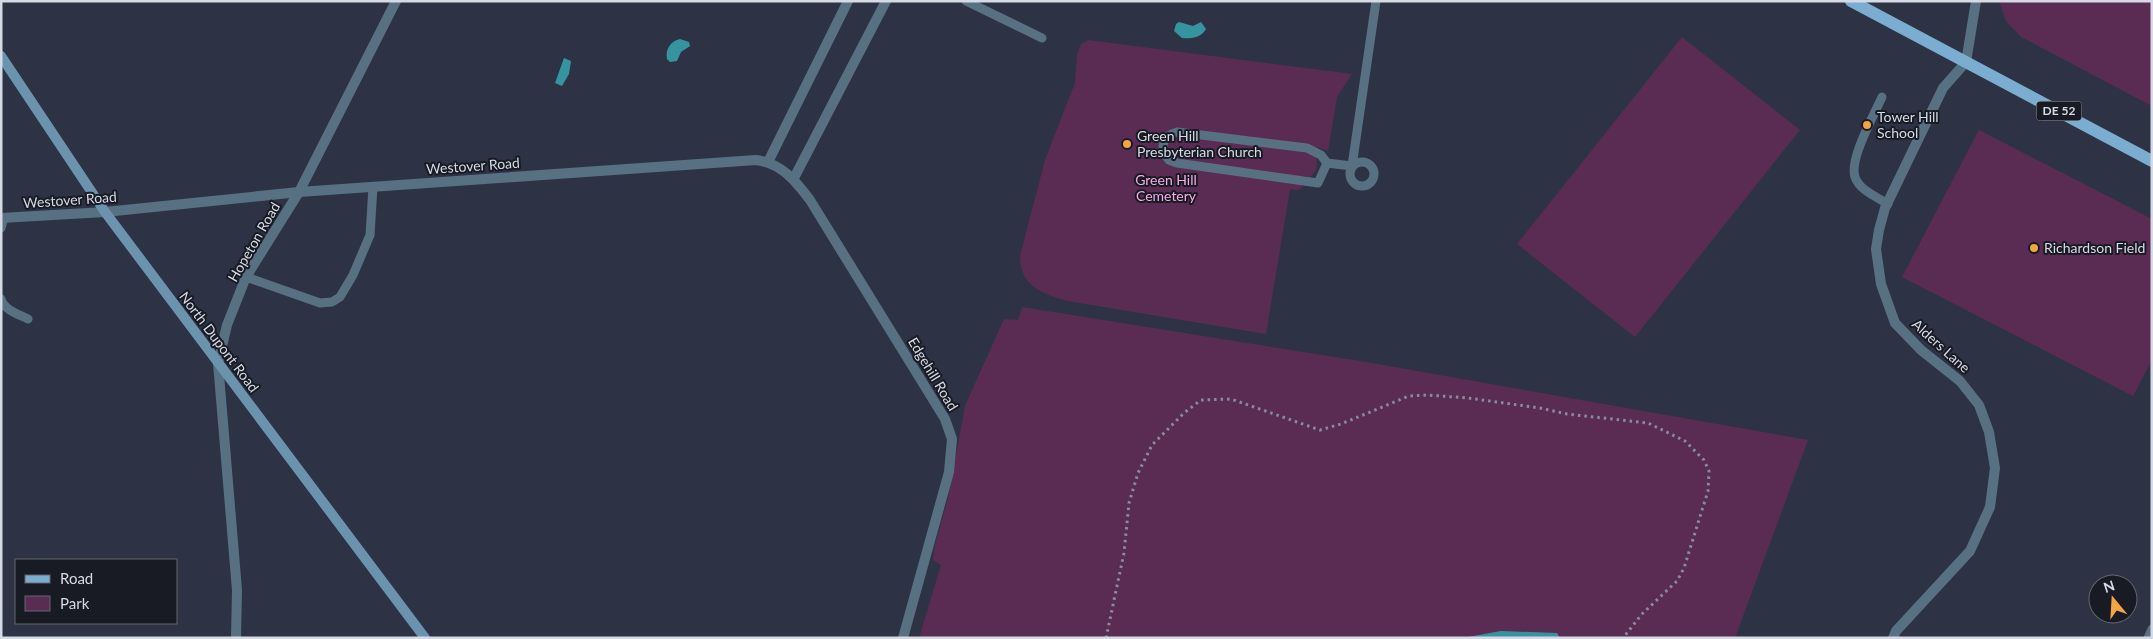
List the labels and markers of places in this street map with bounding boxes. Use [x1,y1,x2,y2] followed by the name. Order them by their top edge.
[1877,108,1939,141] place label: Tower Hill School
[1861,119,1873,131] marker: Tower Hill School
[1137,127,1262,160] place label: Green Hill Presbyterian Church
[1121,138,1133,150] marker: Green Hill Presbyterian Church
[2044,239,2145,256] place label: Richardson Field
[2028,242,2040,254] marker: Richardson Field

